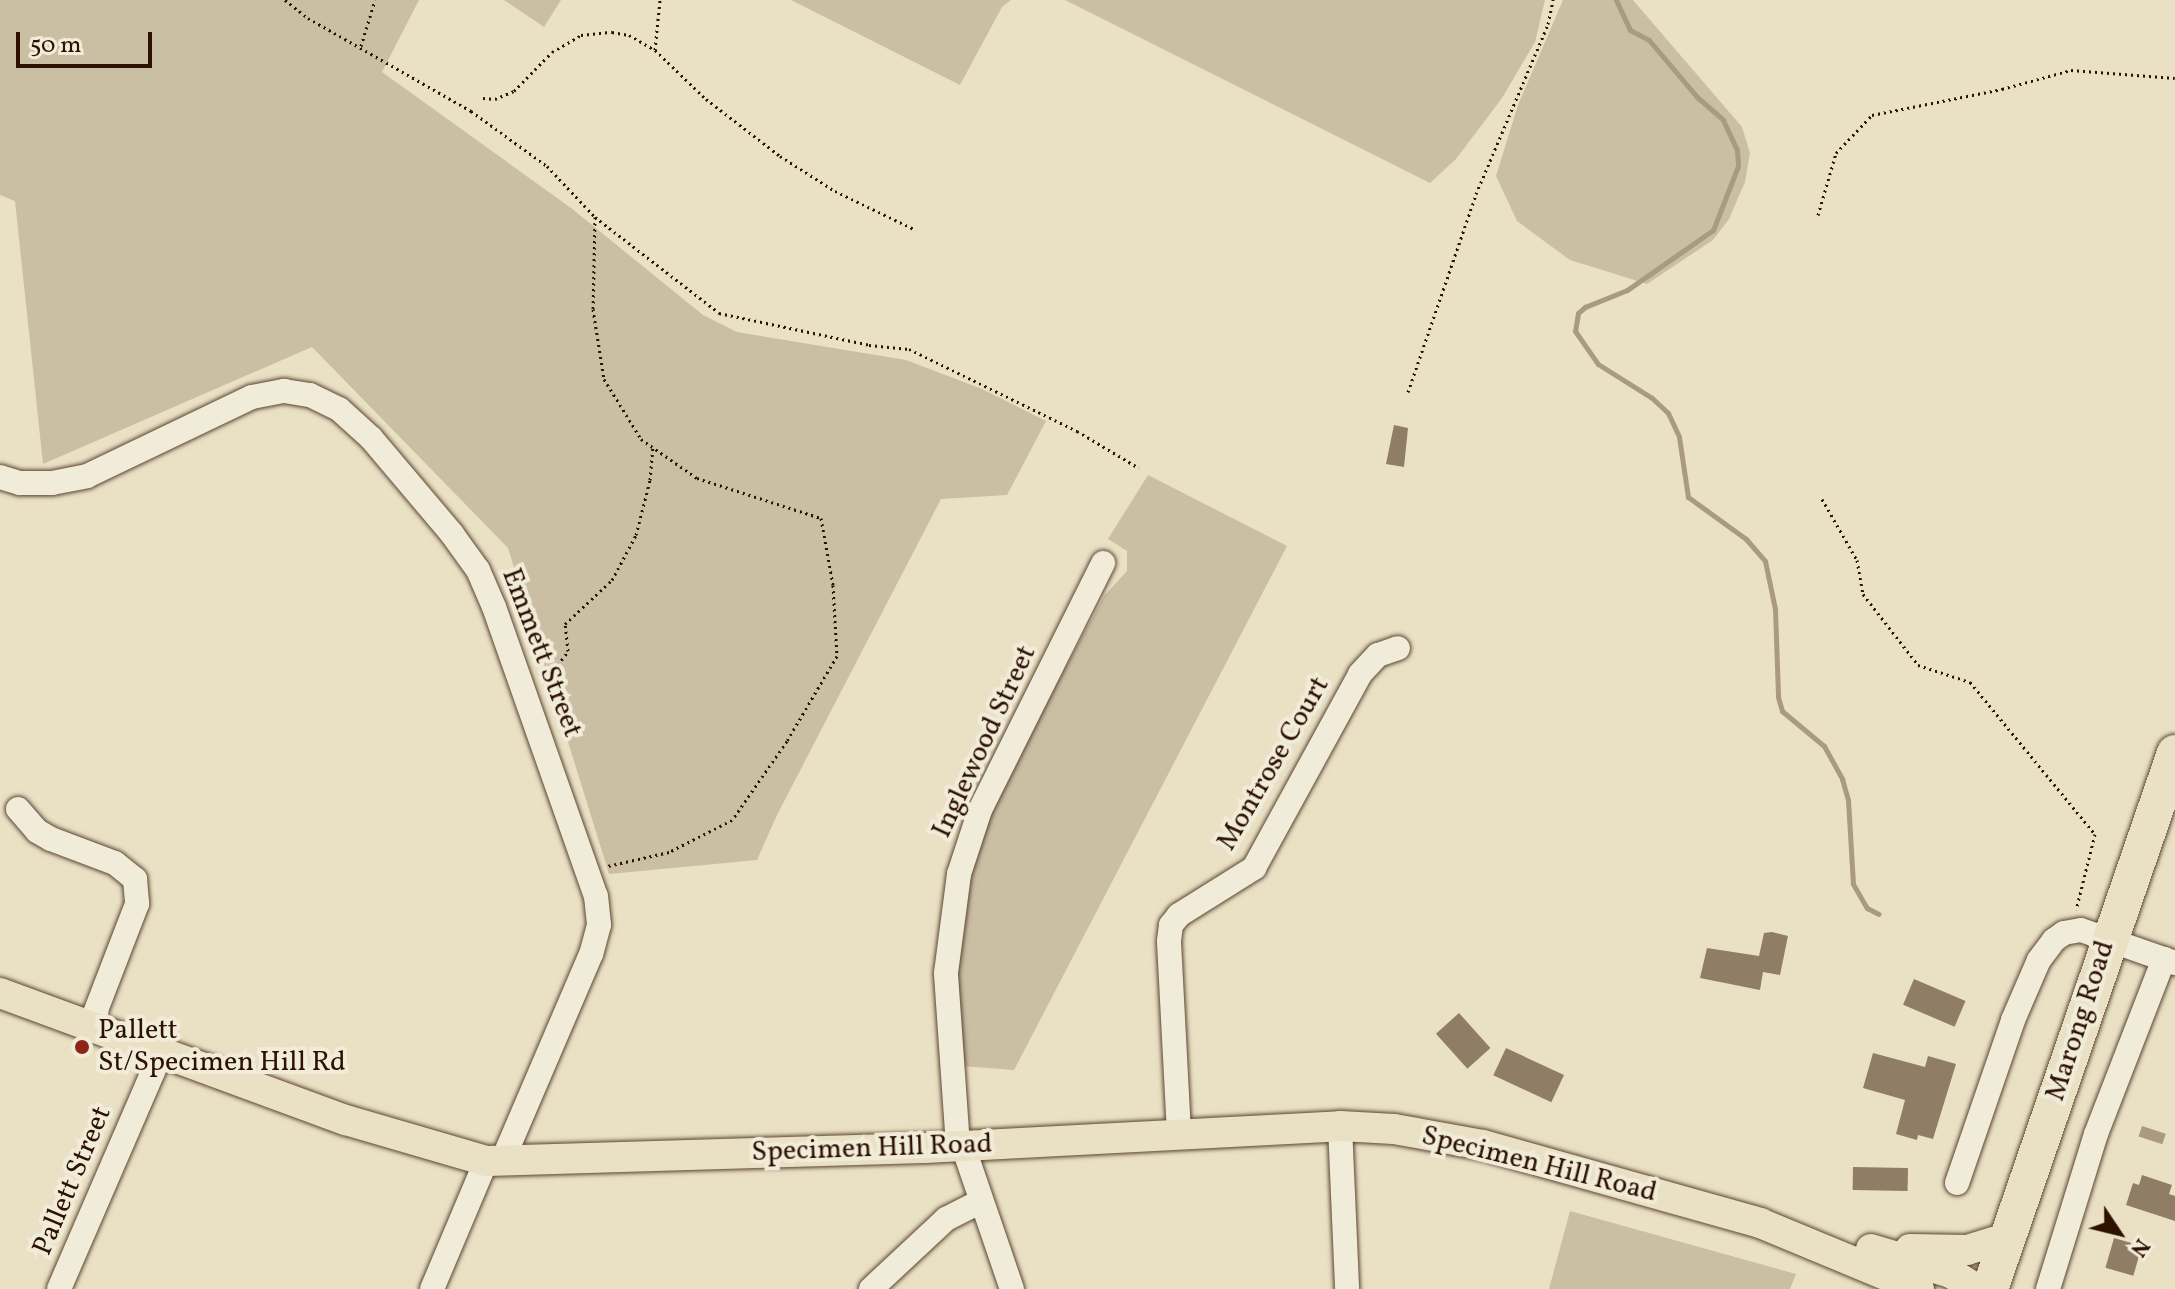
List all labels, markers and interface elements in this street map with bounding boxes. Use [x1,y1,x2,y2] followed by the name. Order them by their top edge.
[20,16,156,66] scale bar
[30,29,82,63] text: 50 m
[493,564,589,742] street label: Emmett Street
[926,641,1044,843] street label: Inglewood Street
[1211,671,1337,857] street label: Montrose Court
[2039,937,2123,1105] street label: Marong Road
[98,1014,346,1080] place label: Pallett St/Specimen Hill Rd
[73,1038,91,1056] marker: Pallett St/Specimen Hill Rd
[27,1101,119,1261] street label: Pallett Street
[1418,1120,1660,1210] street label: Specimen Hill Road
[751,1128,993,1170] street label: Specimen Hill Road
[2079,1193,2159,1273] north arrow
[2122,1232,2156,1262] text: N

